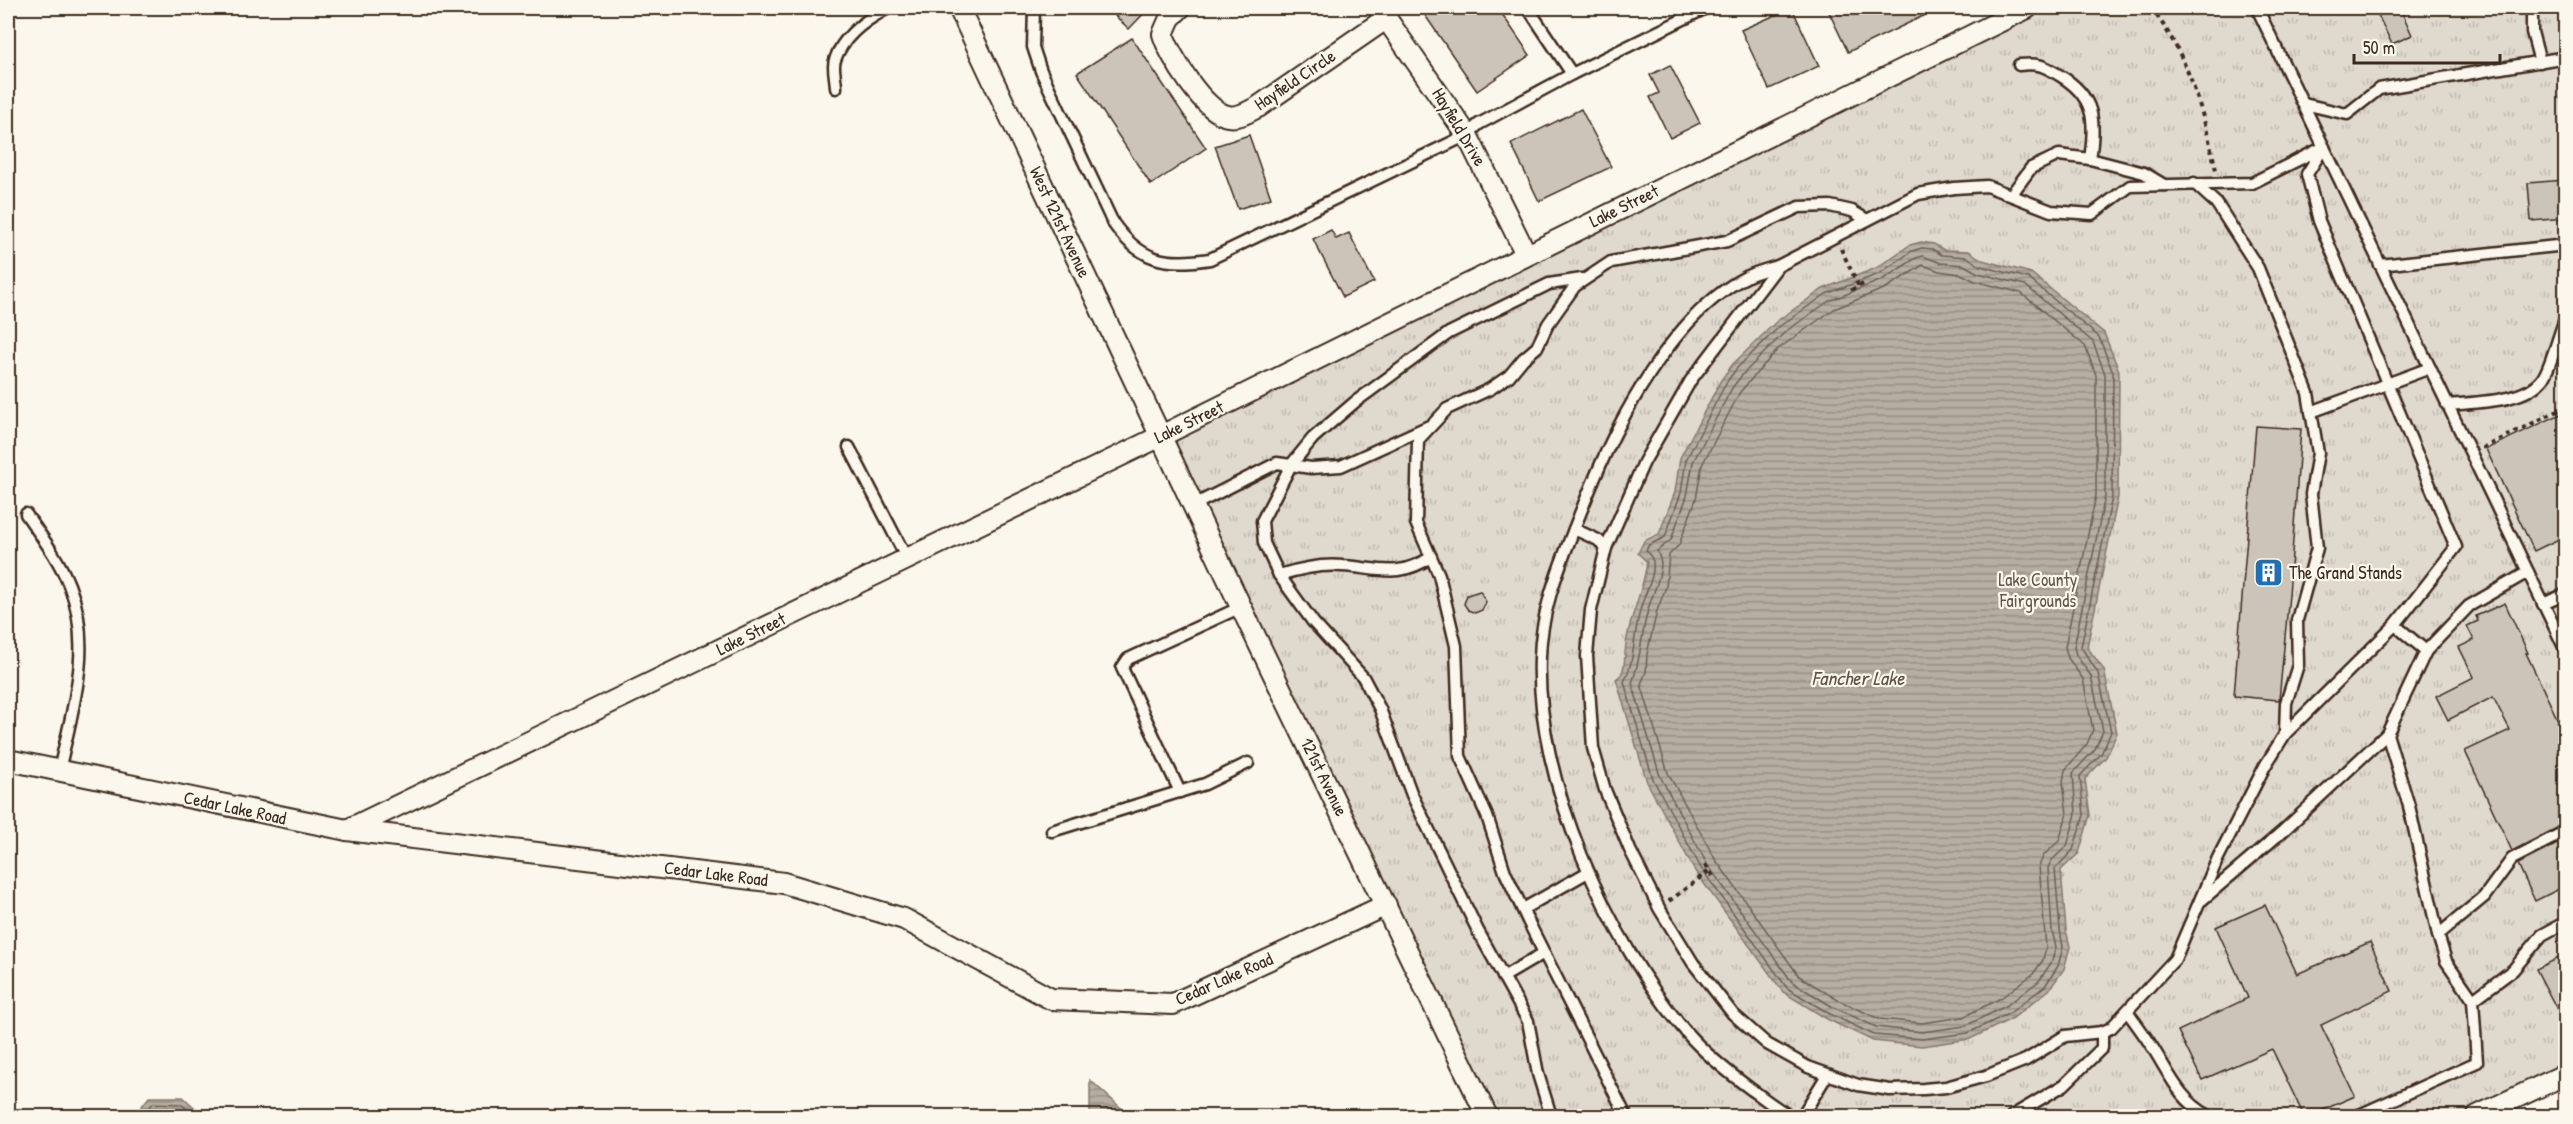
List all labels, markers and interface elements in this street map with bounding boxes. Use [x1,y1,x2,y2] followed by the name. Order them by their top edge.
[2354,27,2500,65] scale bar
[2363,35,2395,60] text: 50 m
[1249,43,1340,116] street label: Hayfield Circle
[1426,83,1493,171] street label: Hayfield Drive
[1024,162,1097,281] street label: West 121st Avenue
[1585,178,1663,233] street label: Lake Street
[1150,394,1228,449] street label: Lake Street
[2252,557,2284,589] building icon: The Grand Stands
[2289,560,2402,585] place label: The Grand Stands
[1999,567,2078,613] park label: Lake County Fairgrounds
[712,606,790,661] street label: Lake Street
[1812,664,1905,691] water label: Fancher Lake
[1295,733,1354,820] street label: 121st Avenue
[182,784,289,831] street label: Cedar Lake Road
[663,855,769,892] street label: Cedar Lake Road
[1171,946,1276,1011] street label: Cedar Lake Road

